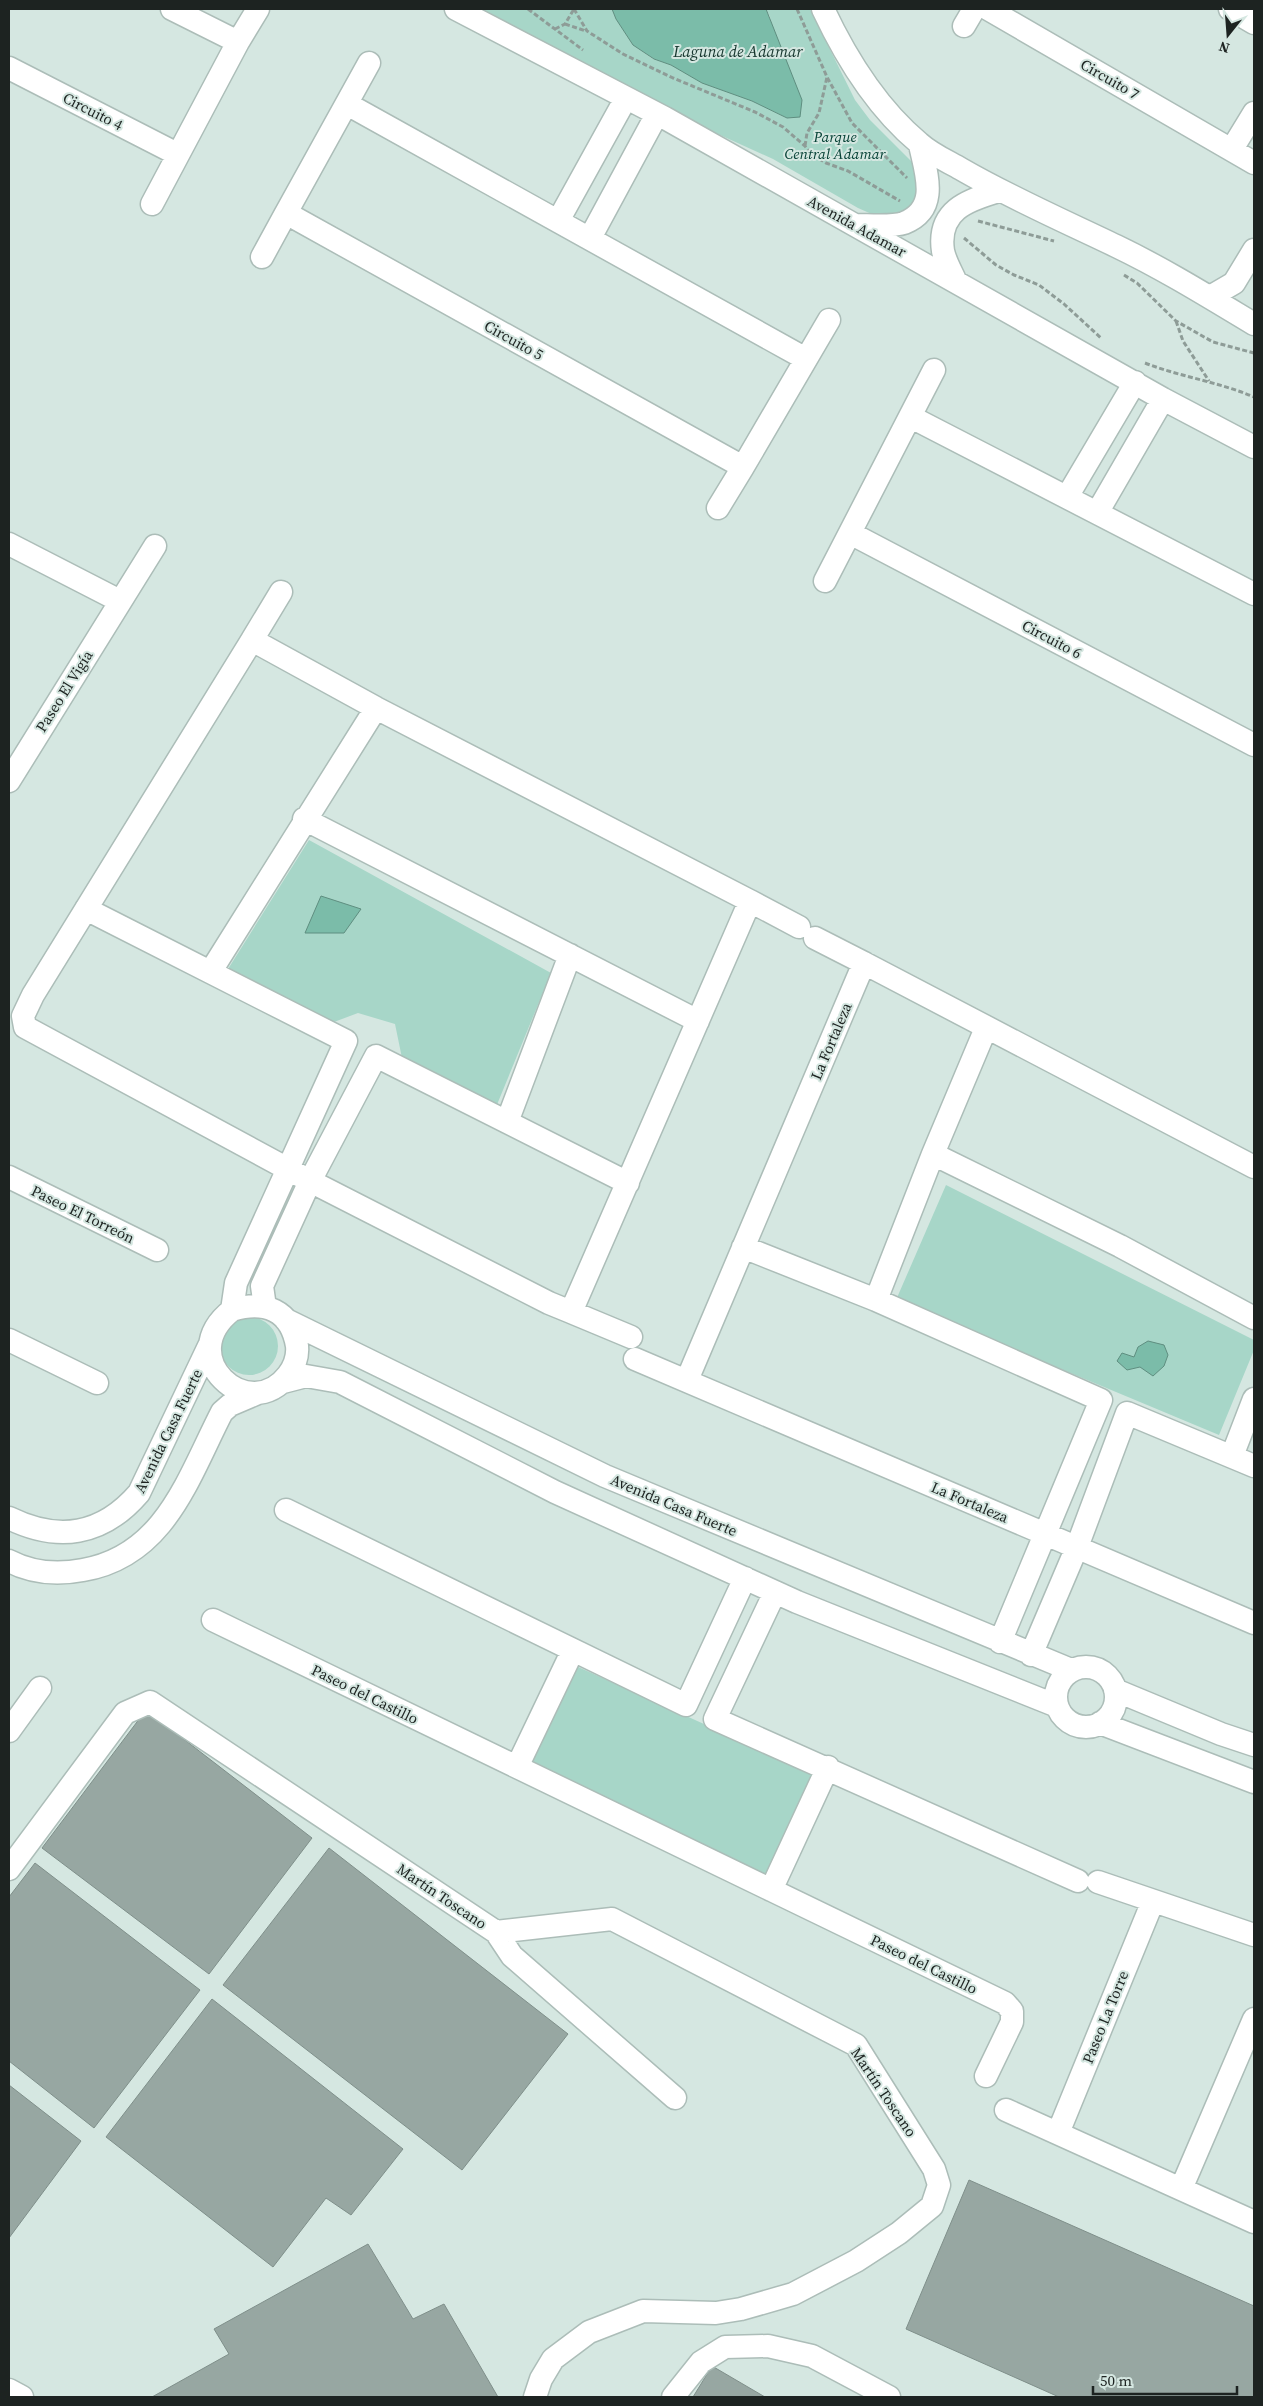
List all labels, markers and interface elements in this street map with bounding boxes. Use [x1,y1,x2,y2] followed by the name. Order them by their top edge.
[1203,10,1253,60] north arrow
[1216,36,1232,58] text: N
[672,40,803,62] water label: Laguna de Adamar
[1077,54,1143,104] street label: Circuito 7
[59,87,127,135] street label: Circuito 4
[784,126,887,164] park label: Parque Central Adamar
[804,190,911,262] street label: Avenida Adamar
[481,315,547,365] street label: Circuito 5
[1018,615,1086,663] street label: Circuito 6
[30,646,98,736] street label: Paseo El Vigía
[805,999,857,1083] street label: La Fortaleza
[28,1180,138,1248] street label: Paseo El Torreón
[129,1365,207,1497] street label: Avenida Casa Fuerte
[608,1469,741,1541] street label: Avenida Casa Fuerte
[928,1476,1012,1528] street label: La Fortaleza
[308,1659,422,1729] street label: Paseo del Castillo
[393,1858,491,1934] street label: Martín Toscano
[867,1929,981,1999] street label: Paseo del Castillo
[1077,1967,1133,2067] street label: Paseo La Torre
[846,2043,922,2141] street label: Martín Toscano
[1093,2364,1237,2396] scale bar
[1100,2370,1132,2391] text: 50 m

